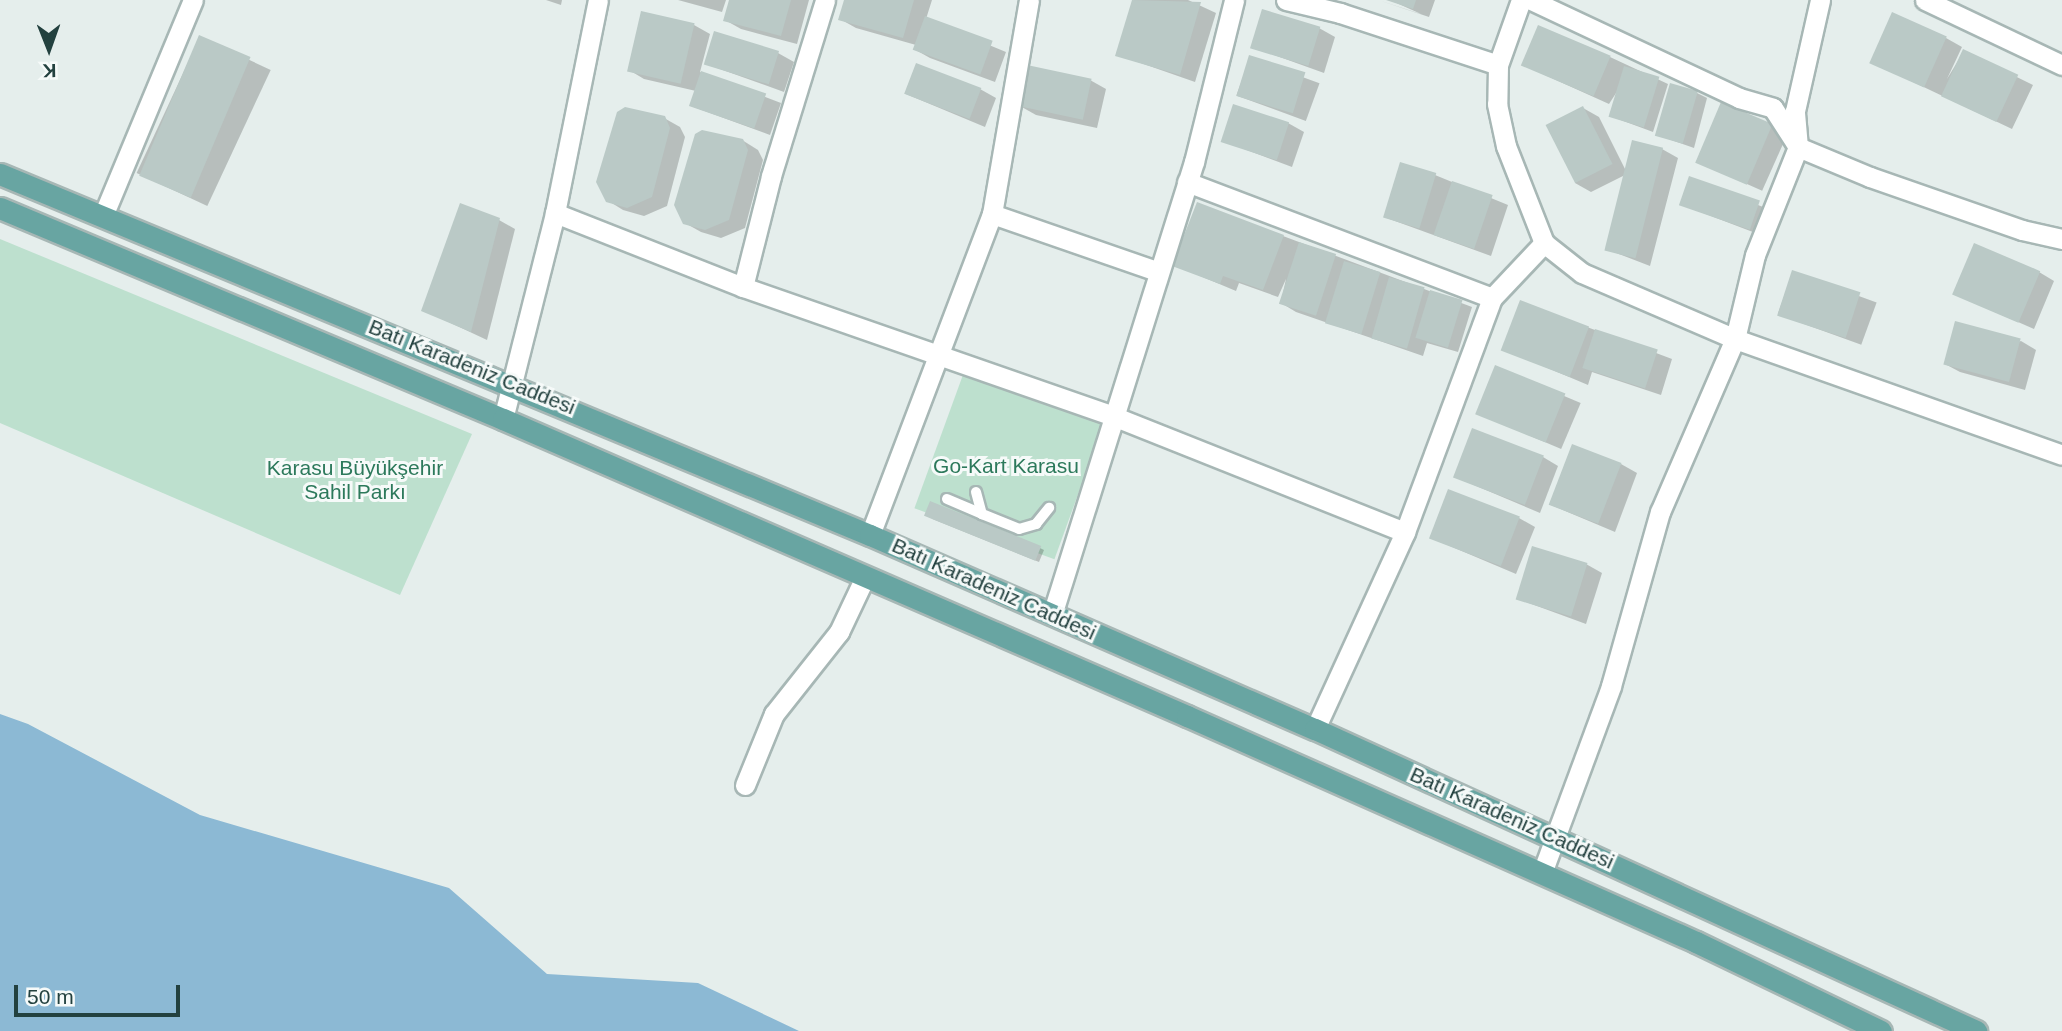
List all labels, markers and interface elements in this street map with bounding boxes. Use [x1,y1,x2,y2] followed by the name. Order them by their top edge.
[14,14,84,84] north arrow
[42,60,56,81] text: K
[365,314,579,420] street label: Batı Karadeniz Caddesi
[933,453,1079,479] park label: Go-Kart Karasu
[267,455,443,505] park label: Karasu Büyükşehir Sahil Parkı
[888,533,1100,645] street label: Batı Karadeniz Caddesi
[1406,762,1618,874] street label: Batı Karadeniz Caddesi
[18,972,184,1016] scale bar
[27,985,74,1008] text: 50 m

